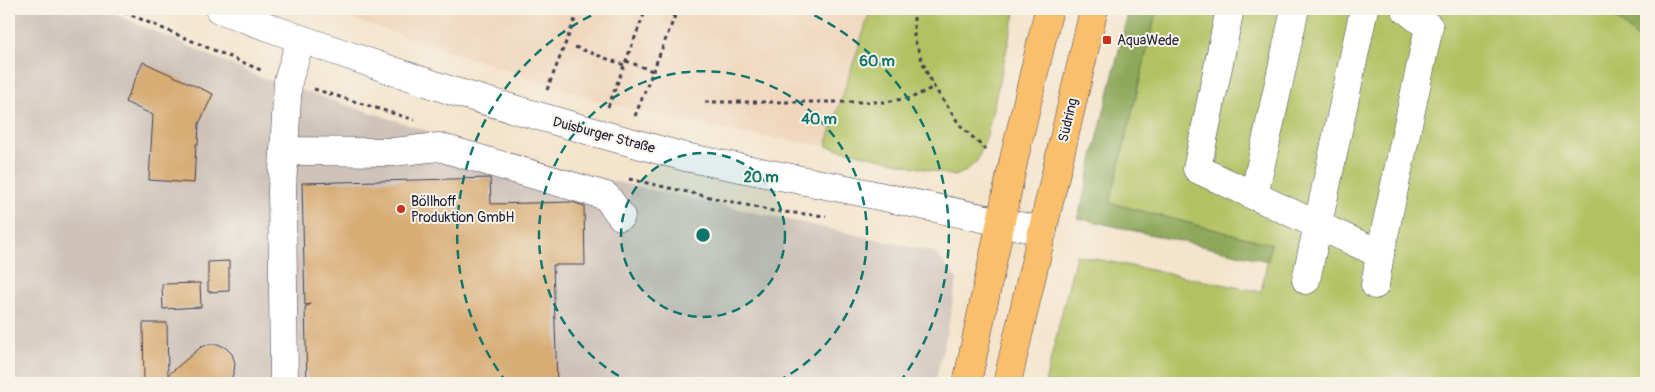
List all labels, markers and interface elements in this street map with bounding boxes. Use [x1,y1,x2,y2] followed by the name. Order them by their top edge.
[1117,32,1179,49] place label: AquaWede
[1101,34,1113,46] marker: AquaWede
[859,52,895,71] text: 60 m
[1055,96,1081,144] street label: Südring
[801,110,837,129] text: 40 m
[551,113,657,157] street label: Duisburger Straße
[743,168,779,187] text: 20 m
[411,193,514,226] place label: Böllhoff Produktion GmbH
[395,203,407,215] marker: Böllhoff Produktion GmbH
[694,226,712,244] centre of rings

